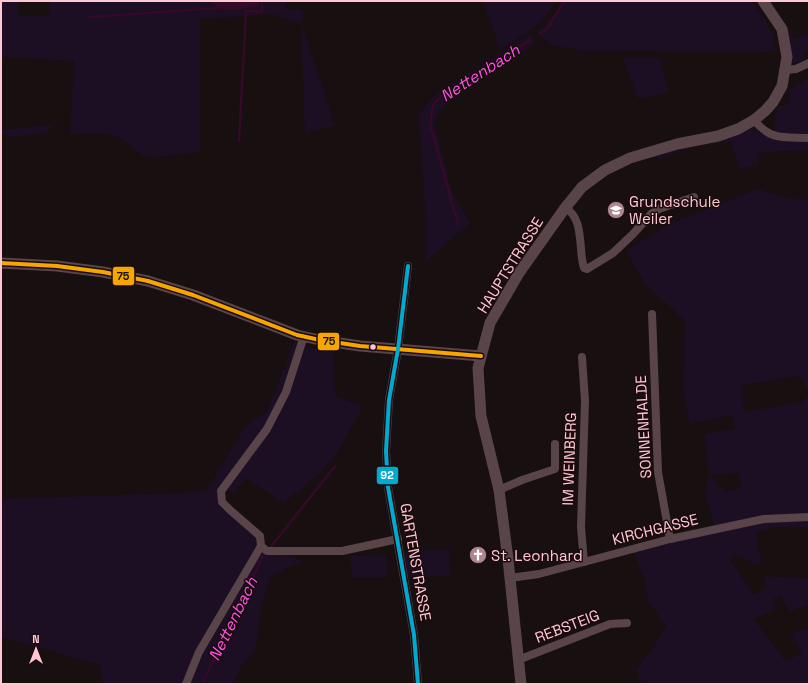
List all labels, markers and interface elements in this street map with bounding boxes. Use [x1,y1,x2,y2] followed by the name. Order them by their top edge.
[436,39,525,106] water label: Nettenbach
[629,192,720,228] place label: Grundschule Weiler
[606,200,626,220] school or university icon: Grundschule Weiler
[473,213,547,317] street label: HAUPTSTRASSE
[112,266,135,286] line badge: 75
[117,269,130,283] text: 75
[317,332,340,351] line badge: 75
[323,334,336,348] text: 75
[368,342,378,352] unlabelled marker
[631,375,655,479] street label: SONNENHALDE
[558,412,580,506] street label: IM WEINBERG
[376,466,399,485] line badge: 92
[380,468,394,482] text: 92
[396,502,436,622] street label: GARTENSTRASSE
[610,509,700,549] street label: KIRCHGASSE
[468,545,488,565] church icon: St. Leonhard
[491,546,583,565] place label: St. Leonhard
[204,573,263,664] water label: Nettenbach
[532,605,602,647] street label: REBSTEIG
[16,629,56,669] north arrow
[32,632,40,646] text: N

